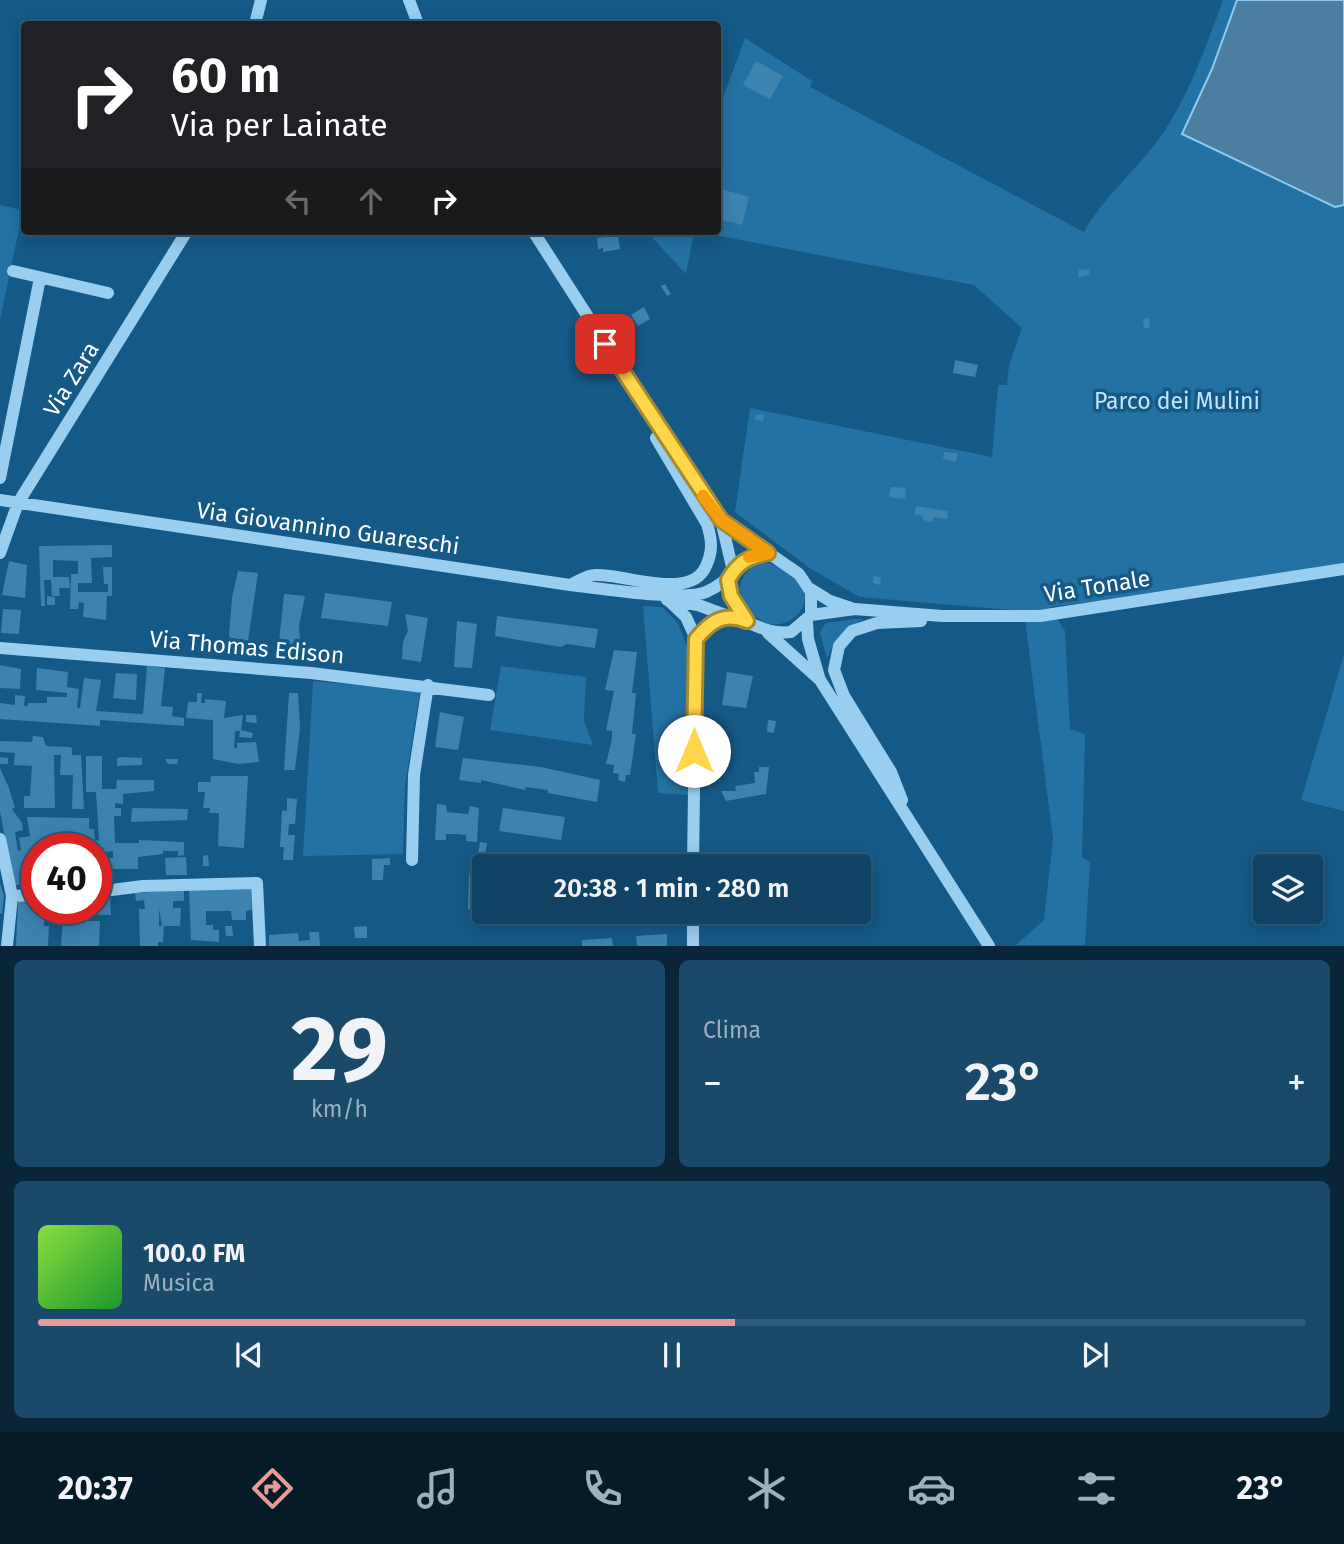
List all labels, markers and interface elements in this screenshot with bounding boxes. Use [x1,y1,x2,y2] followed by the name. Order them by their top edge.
[171,46,280,105] text: 60 m
[56,49,147,140] icon: right
[171,106,388,144] text: Via per Lainate
[279,182,317,220] icon: left
[352,182,390,220] icon: ahead
[425,182,463,220] icon: right
[575,314,635,374] pin
[586,325,624,363] icon: arrive
[37,337,105,421] street label: Via Zara
[1094,387,1260,415] park label: Parco dei Mulini
[195,496,461,560] street label: Via Giovannino Guareschi
[1042,564,1152,608] street label: Via Tonale
[149,625,345,669] street label: Via Thomas Edison
[657,714,731,788] position arrow
[21,833,112,924] speed limit sign: 40
[1253,854,1323,924] map controls
[1253,854,1323,924] button: layers
[554,873,789,904] text: 20:38 · 1 min · 280 m
[291,995,388,1104] text: 29
[703,1016,761,1044] text: Clima
[964,1051,1045,1114] text: 23°
[703,1060,722,1106] text: −
[1287,1060,1306,1106] text: +
[311,1095,368,1123] text: km/h
[143,1238,245,1269] text: 100.0 FM
[143,1269,215,1297] text: Musica
[230,1336,268,1374] icon: previous
[653,1336,691,1374] icon: pause
[1076,1336,1114,1374] icon: next
[248,1464,297,1513] icon: directions
[413,1464,462,1513] icon: music
[578,1464,627,1513] icon: phone
[742,1464,791,1513] icon: climate
[907,1464,956,1513] icon: car
[1072,1464,1121,1513] icon: filters
[58,1469,133,1507] text: 20:37
[1236,1469,1286,1507] text: 23°

